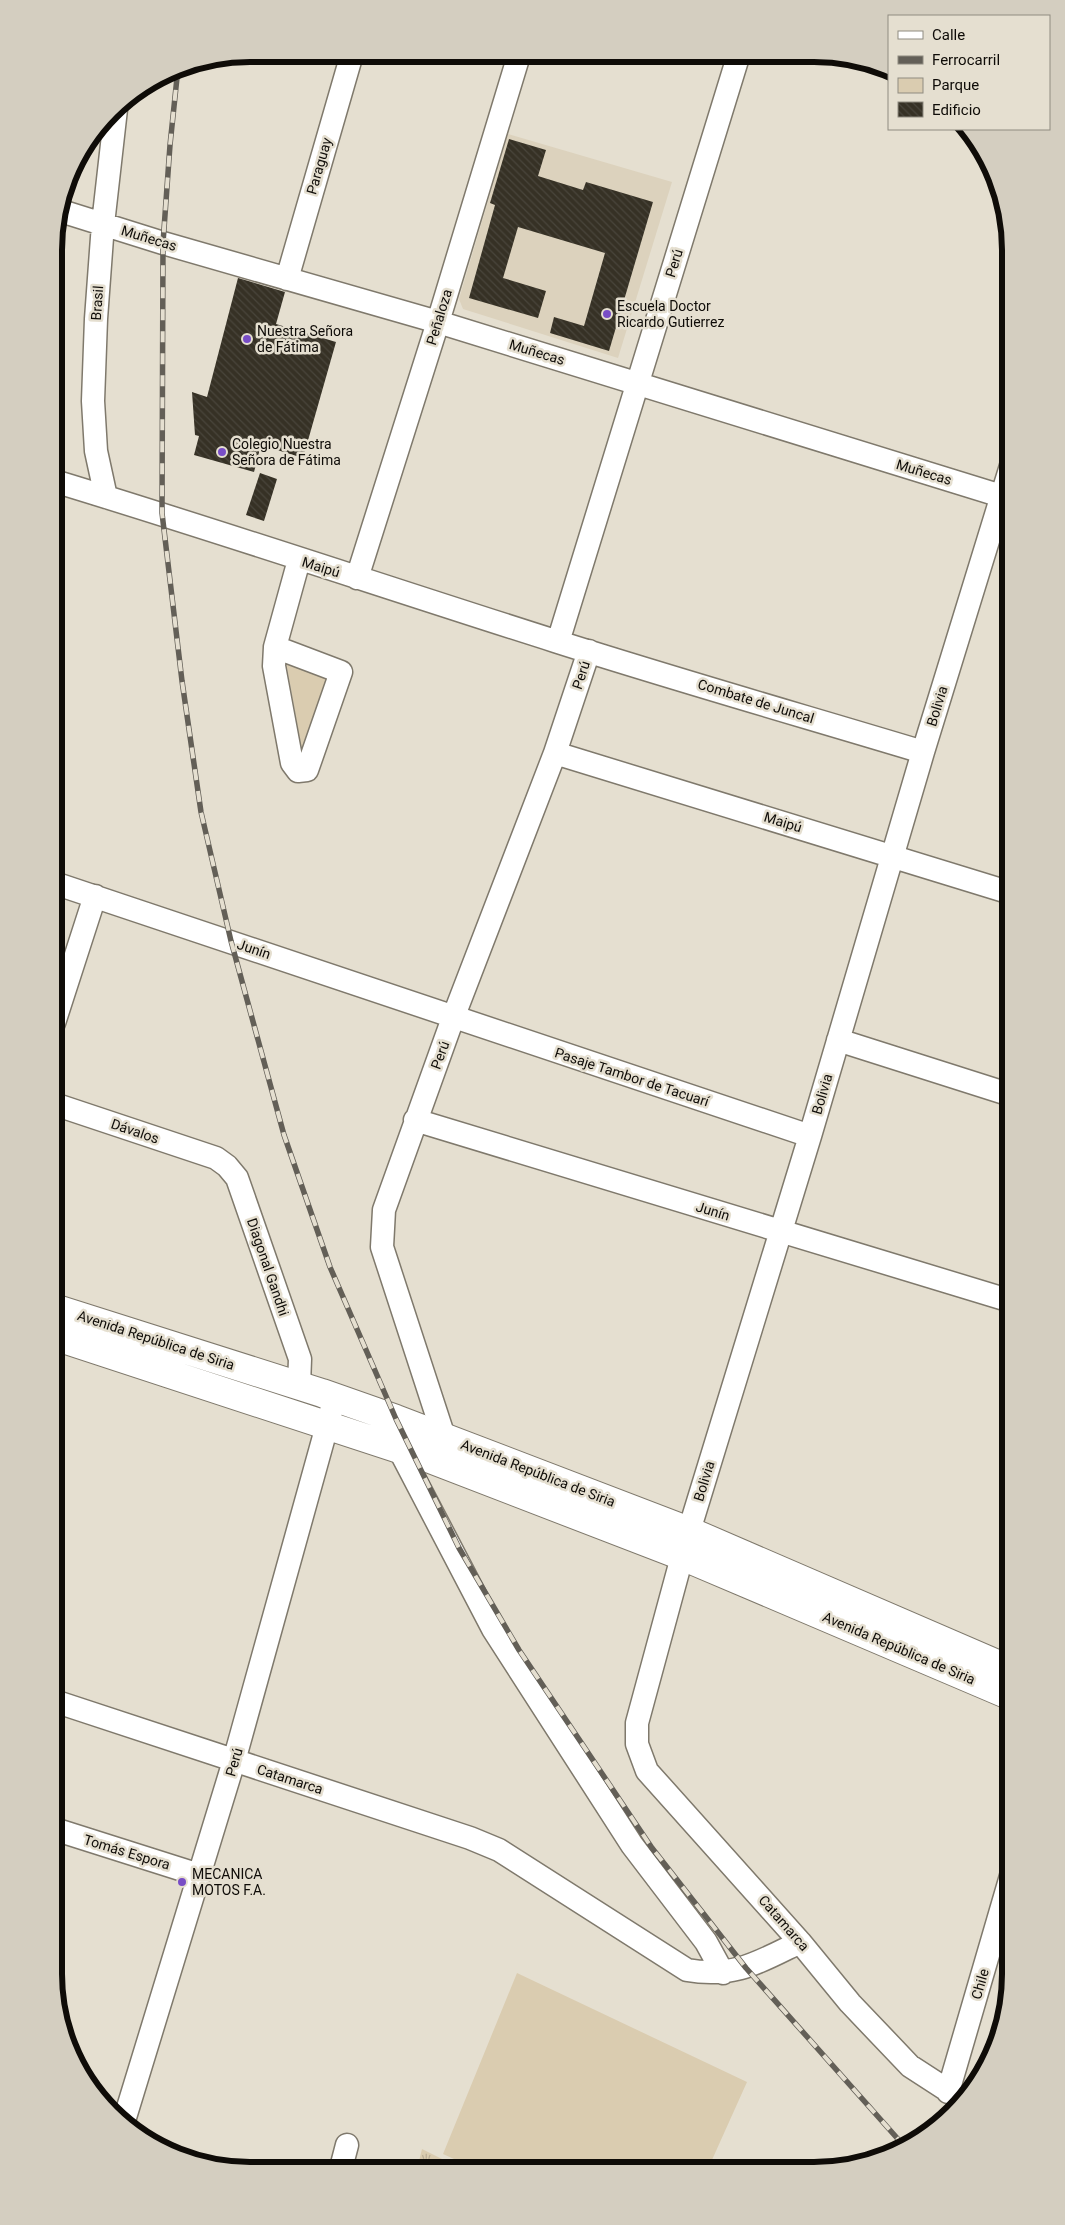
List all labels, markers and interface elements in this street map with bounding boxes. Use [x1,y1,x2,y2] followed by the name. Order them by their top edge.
[888,15,1050,130] legend
[932,26,965,44] text: Calle
[932,51,1000,69] text: Ferrocarril
[932,76,979,94] text: Parque
[932,101,981,119] text: Edificio
[303,135,335,196] street label: Paraguay
[119,222,179,254] street label: Muñecas
[662,247,686,279] street label: Perú
[88,285,106,321] street label: Brasil
[423,287,455,347] street label: Peñaloza
[617,298,724,330] place label: Escuela Doctor Ricardo Gutierrez
[601,308,613,320] marker: Escuela Doctor Ricardo Gutierrez
[257,323,353,355] place label: Nuestra Señora de Fátima
[241,333,253,345] marker: Nuestra Señora de Fátima
[507,336,567,368] street label: Muñecas
[232,436,341,468] place label: Colegio Nuestra Señora de Fátima
[216,446,228,458] marker: Colegio Nuestra Señora de Fátima
[894,456,954,488] street label: Muñecas
[300,554,342,580] street label: Maipú
[569,659,593,691] street label: Perú
[696,676,816,726] street label: Combate de Juncal
[923,684,951,728] street label: Bolivia
[762,809,804,835] street label: Maipú
[235,936,273,962] street label: Junín
[428,1039,452,1071] street label: Perú
[553,1044,712,1110] street label: Pasaje Tambor de Tacuarí
[809,1072,835,1116] street label: Bolivia
[109,1115,161,1147] street label: Dávalos
[694,1198,732,1224] street label: Junín
[244,1216,292,1318] street label: Diagonal Gandhi
[76,1307,236,1373] street label: Avenida República de Siria
[459,1436,617,1510] street label: Avenida República de Siria
[690,1459,718,1503] street label: Bolivia
[820,1609,978,1687] street label: Avenida República de Siria
[222,1746,246,1778] street label: Perú
[255,1761,325,1797] street label: Catamarca
[82,1831,172,1873] street label: Tomás Espora
[192,1866,266,1898] place label: MECANICA MOTOS F.A.
[176,1876,188,1888] marker: MECANICA MOTOS F.A.
[756,1892,812,1954] street label: Catamarca
[968,1967,992,2001] street label: Chile

